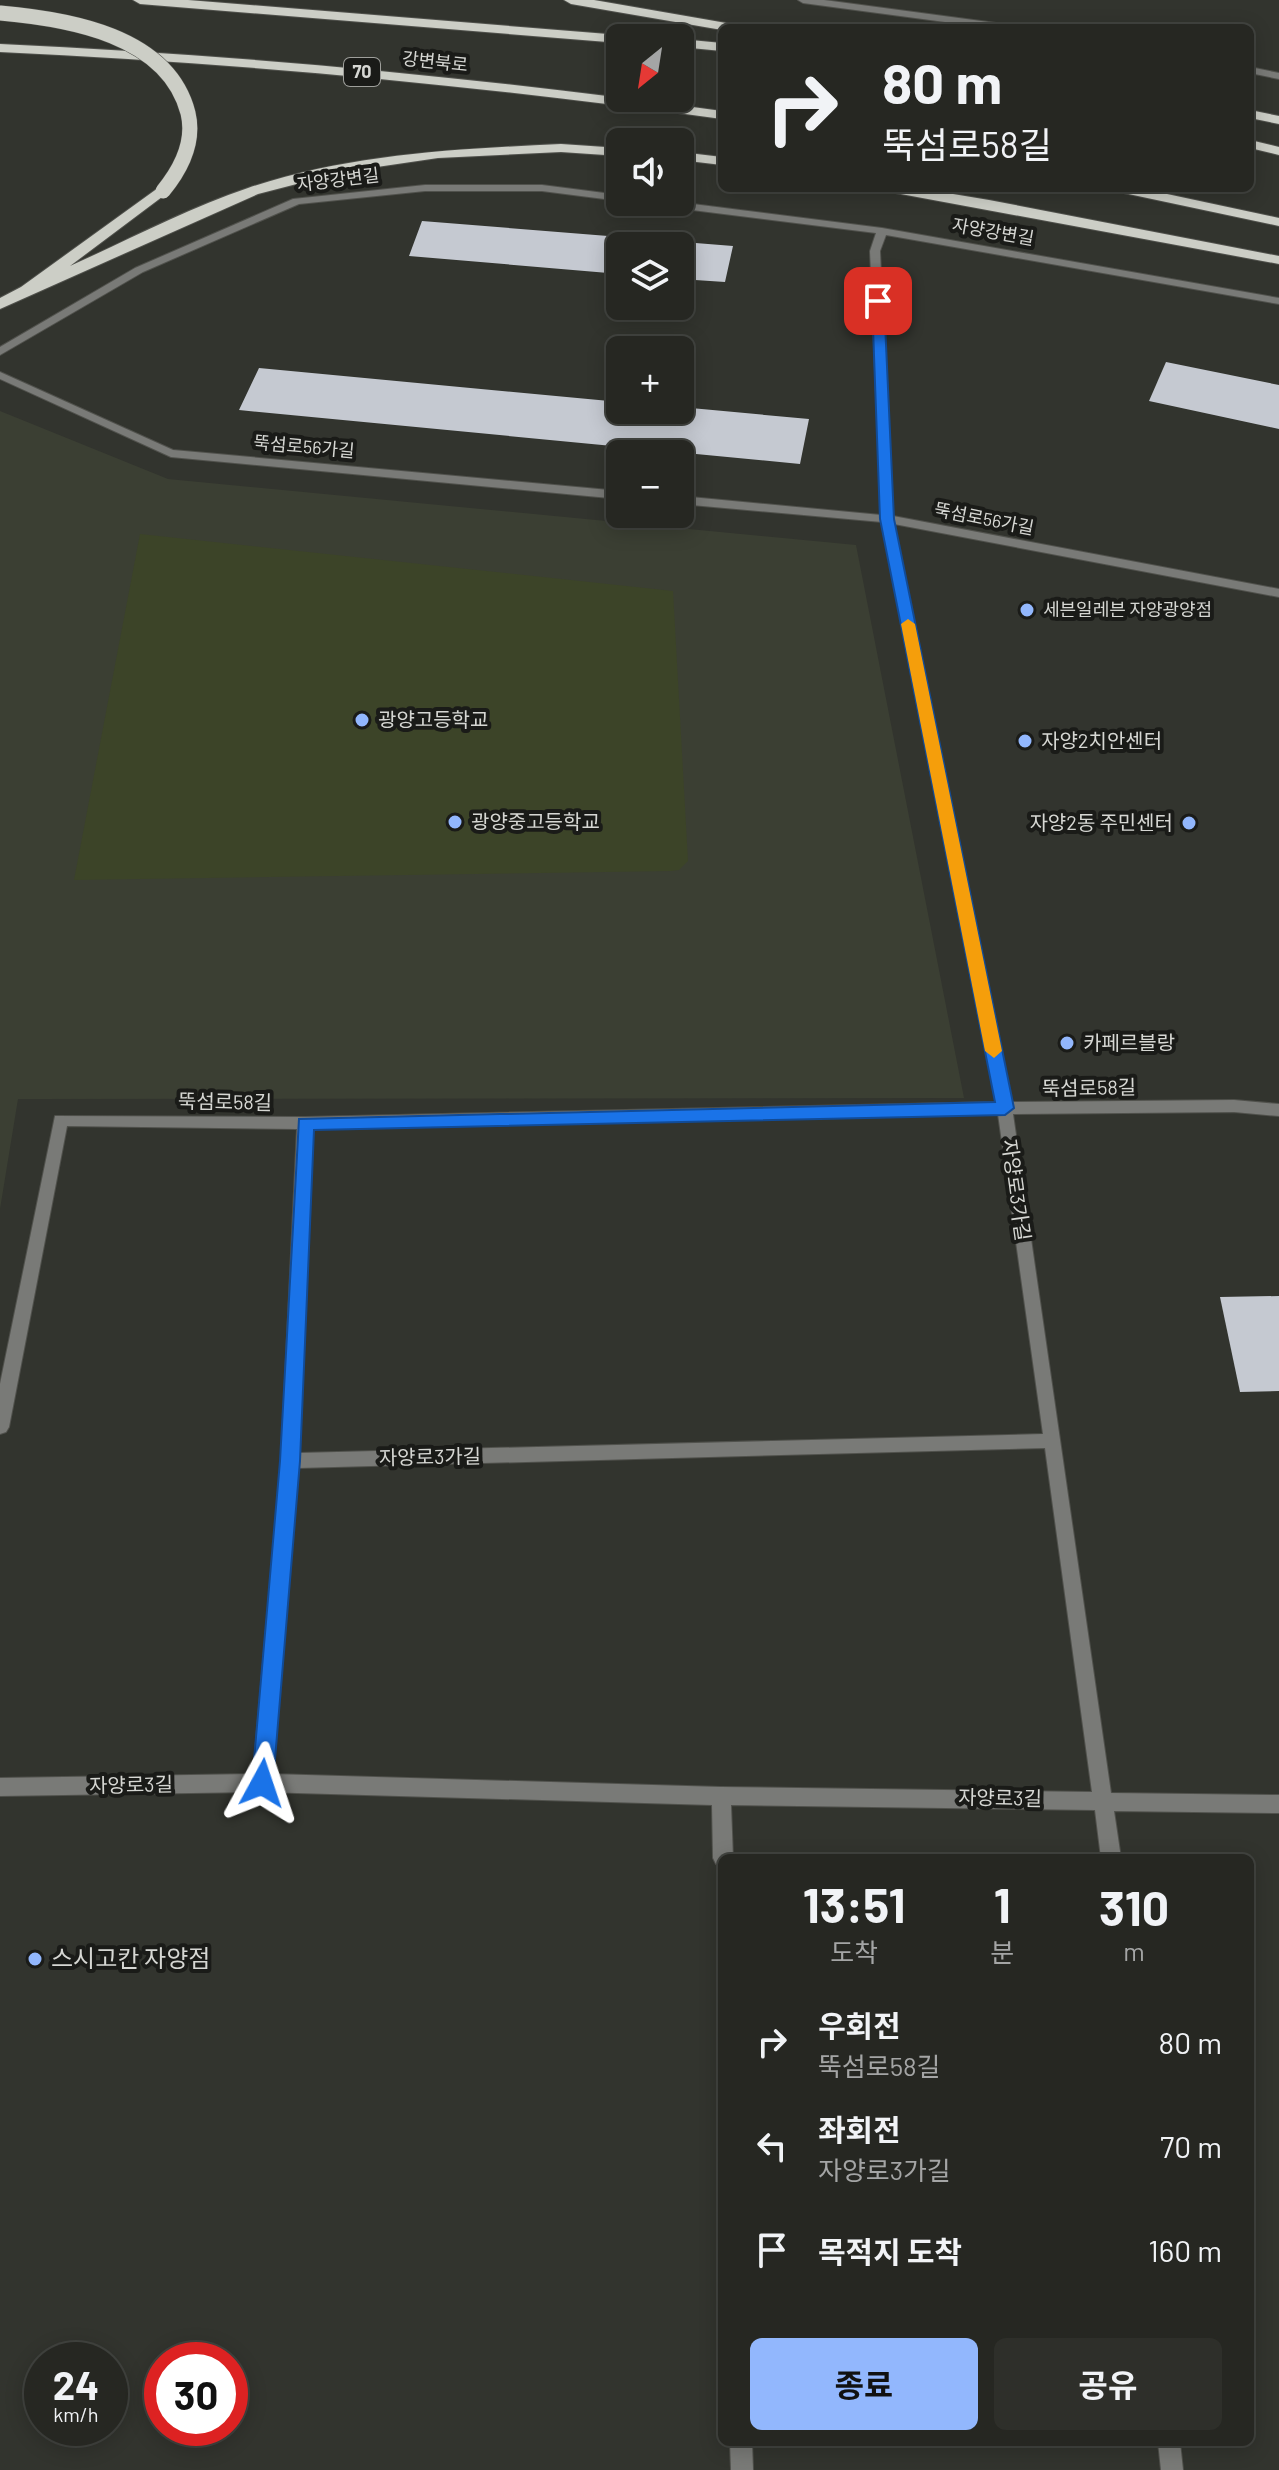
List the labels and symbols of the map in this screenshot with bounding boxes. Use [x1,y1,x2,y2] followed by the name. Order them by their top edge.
[606,24,694,112] north arrow
[401,47,469,75] street label: 강변북로
[344,58,380,86] road number: 70
[295,163,380,195] street label: 자양강변길
[950,213,1036,249] street label: 자양강변길
[844,267,912,335] pin
[253,431,356,461] street label: 뚝섬로56가길
[932,498,1036,538] street label: 뚝섬로56가길
[1043,598,1212,620] place label: 세븐일레븐 자양광양점
[1018,601,1036,619] marker: 세븐일레븐 자양광양점
[378,707,488,731] place label: 광양고등학교
[353,711,371,729] marker: 광양고등학교
[1041,728,1162,752] place label: 자양2치안센터
[1016,732,1034,750] marker: 자양2치안센터
[471,809,600,833] place label: 광양중고등학교
[1029,810,1173,834] place label: 자양2동 주민센터
[446,813,464,831] marker: 광양중고등학교
[1180,814,1198,832] marker: 자양2동 주민센터
[1083,1030,1175,1054] place label: 카페르블랑
[1058,1034,1076,1052] marker: 카페르블랑
[1042,1074,1136,1100] street label: 뚝섬로58길
[178,1088,272,1114] street label: 뚝섬로58길
[998,1138,1036,1242] street label: 자양로3가길
[379,1443,481,1469] street label: 자양로3가길
[220,1741,304,1825] position arrow
[89,1771,173,1797] street label: 자양로3길
[958,1784,1042,1810] street label: 자양로3길
[51,1943,210,1972] place label: 스시고칸 자양점
[26,1950,44,1968] marker: 스시고칸 자양점
[144,2342,248,2446] speed limit sign: 30

